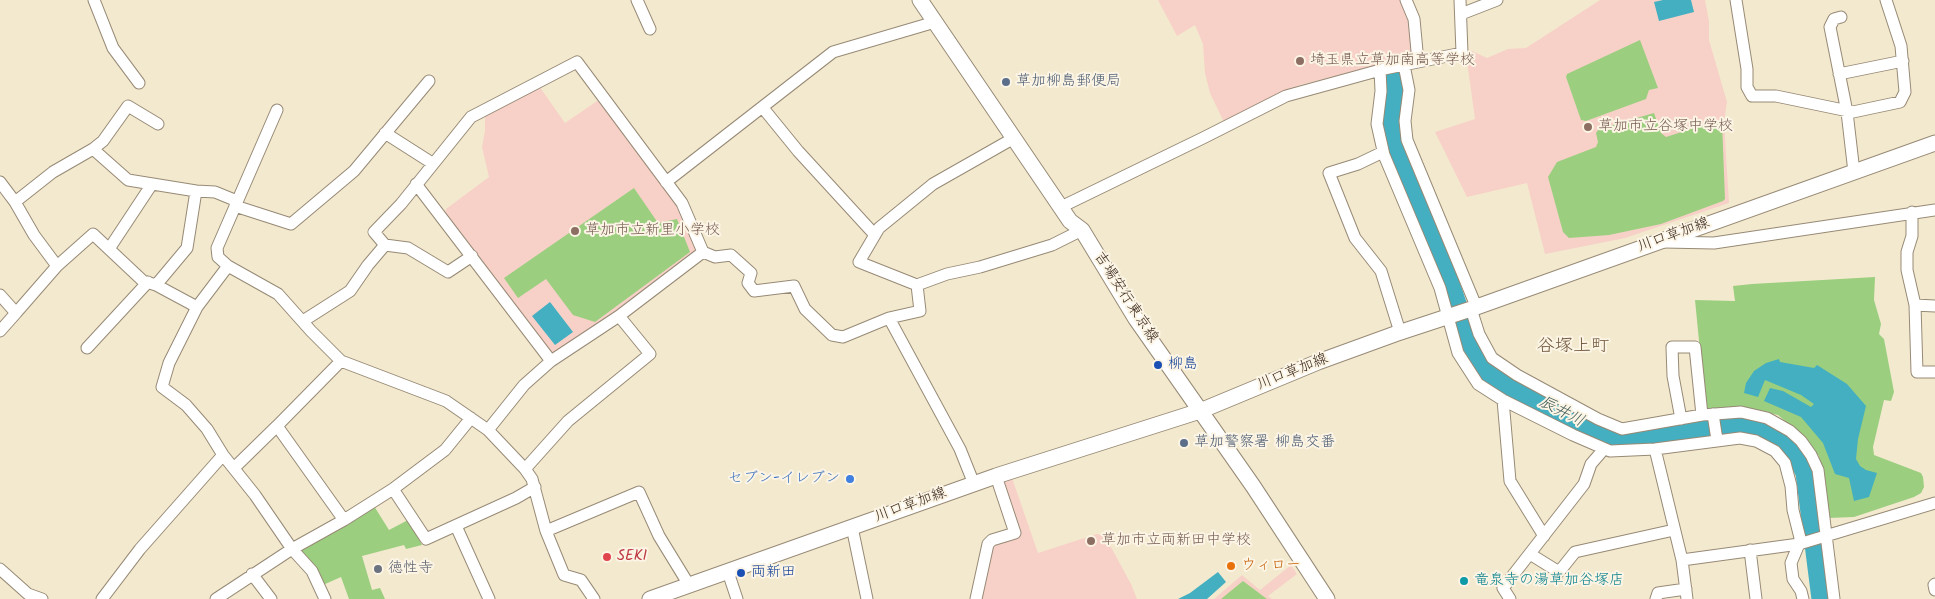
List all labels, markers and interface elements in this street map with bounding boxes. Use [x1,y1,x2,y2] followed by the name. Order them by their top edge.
[1310,52,1475,70] place label: 埼玉県立草加南高等学校
[1294,55,1306,67] marker: 埼玉県立草加南高等学校
[1016,73,1121,91] place label: 草加柳島郵便局
[1000,76,1012,88] marker: 草加柳島郵便局
[1598,118,1733,136] place label: 草加市立谷塚中学校
[1582,121,1594,133] marker: 草加市立谷塚中学校
[1636,215,1712,257] street label: 川口草加線
[585,222,720,240] place label: 草加市立新里小学校
[569,225,581,237] marker: 草加市立新里小学校
[1089,249,1161,347] street label: 吉場安行東京線
[1537,337,1609,359] district label: 谷塚上町
[1255,351,1331,395] street label: 川口草加線
[1168,356,1198,374] place label: 柳島
[1152,359,1164,371] marker: 柳島
[1535,394,1587,432] water label: 辰井川
[1194,434,1335,452] place label: 草加警察署 柳島交番
[1178,437,1190,449] marker: 草加警察署 柳島交番
[728,470,840,488] place label: セブン-イレブン
[844,473,856,485] marker: セブン-イレブン
[873,485,949,527] street label: 川口草加線
[1101,532,1251,550] place label: 草加市立両新田中学校
[1085,535,1097,547] marker: 草加市立両新田中学校
[617,548,647,566] place label: SEKI
[601,551,613,563] marker: SEKI
[1241,557,1301,575] place label: ウィロー
[388,560,433,578] place label: 徳性寺
[1225,560,1237,572] marker: ウィロー
[372,563,384,575] marker: 徳性寺
[751,564,796,582] place label: 両新田
[735,567,747,579] marker: 両新田
[1474,572,1624,590] place label: 竜泉寺の湯草加谷塚店
[1458,575,1470,587] marker: 竜泉寺の湯草加谷塚店

